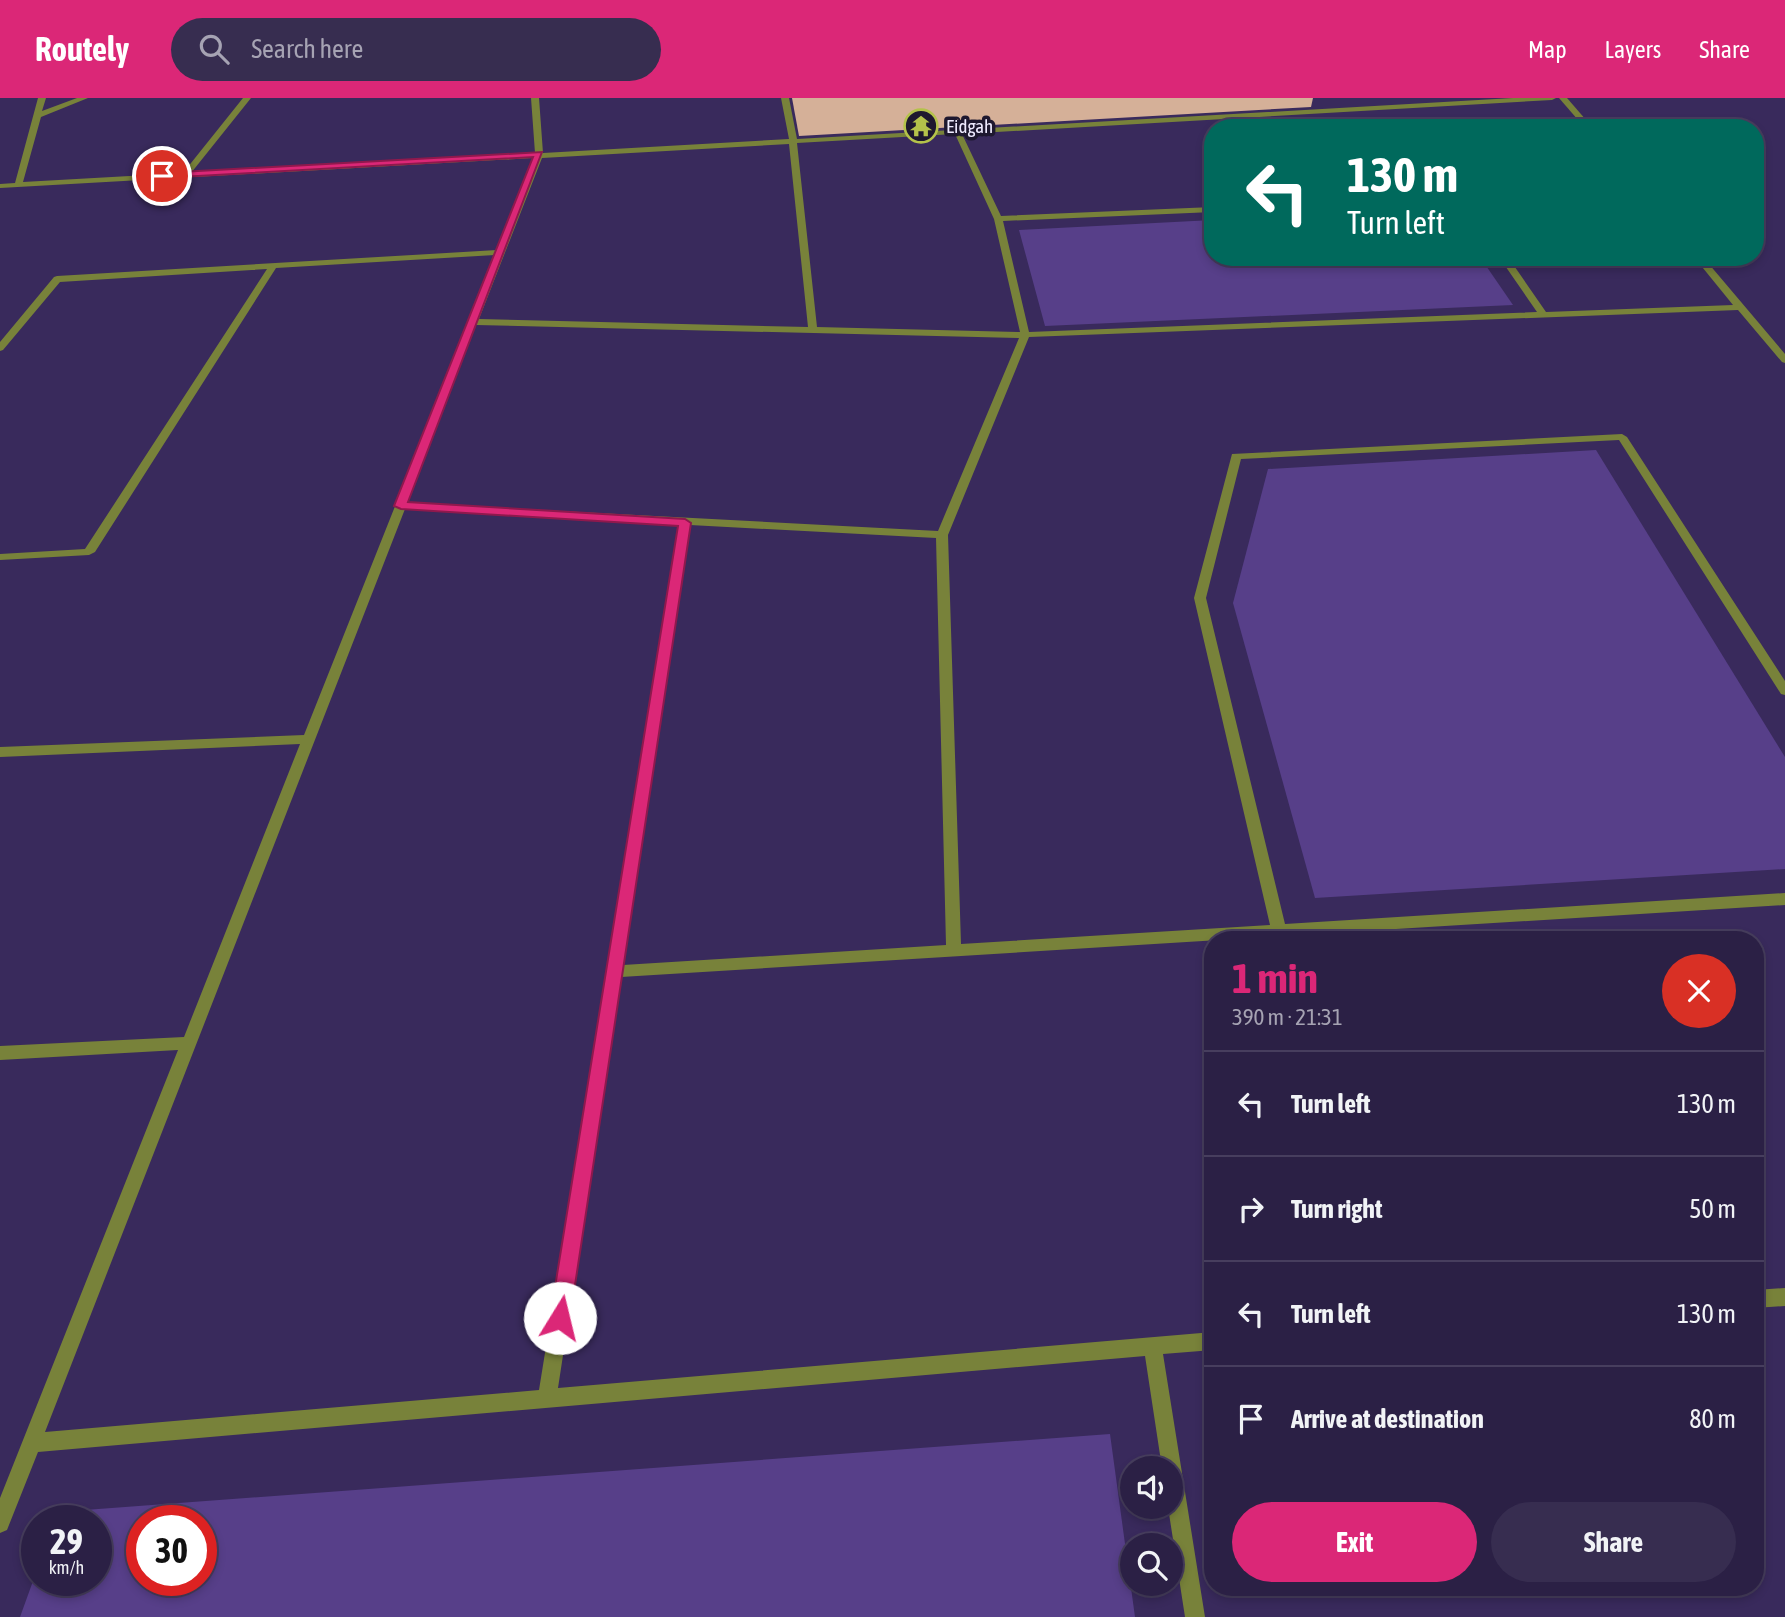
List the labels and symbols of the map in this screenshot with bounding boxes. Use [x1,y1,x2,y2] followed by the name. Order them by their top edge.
[902,107,940,145] temple icon: Eidgah
[946,115,993,137] place label: Eidgah
[132,146,192,206] pin
[523,1281,597,1355] position arrow
[126,1505,217,1596] speed limit sign: 30

